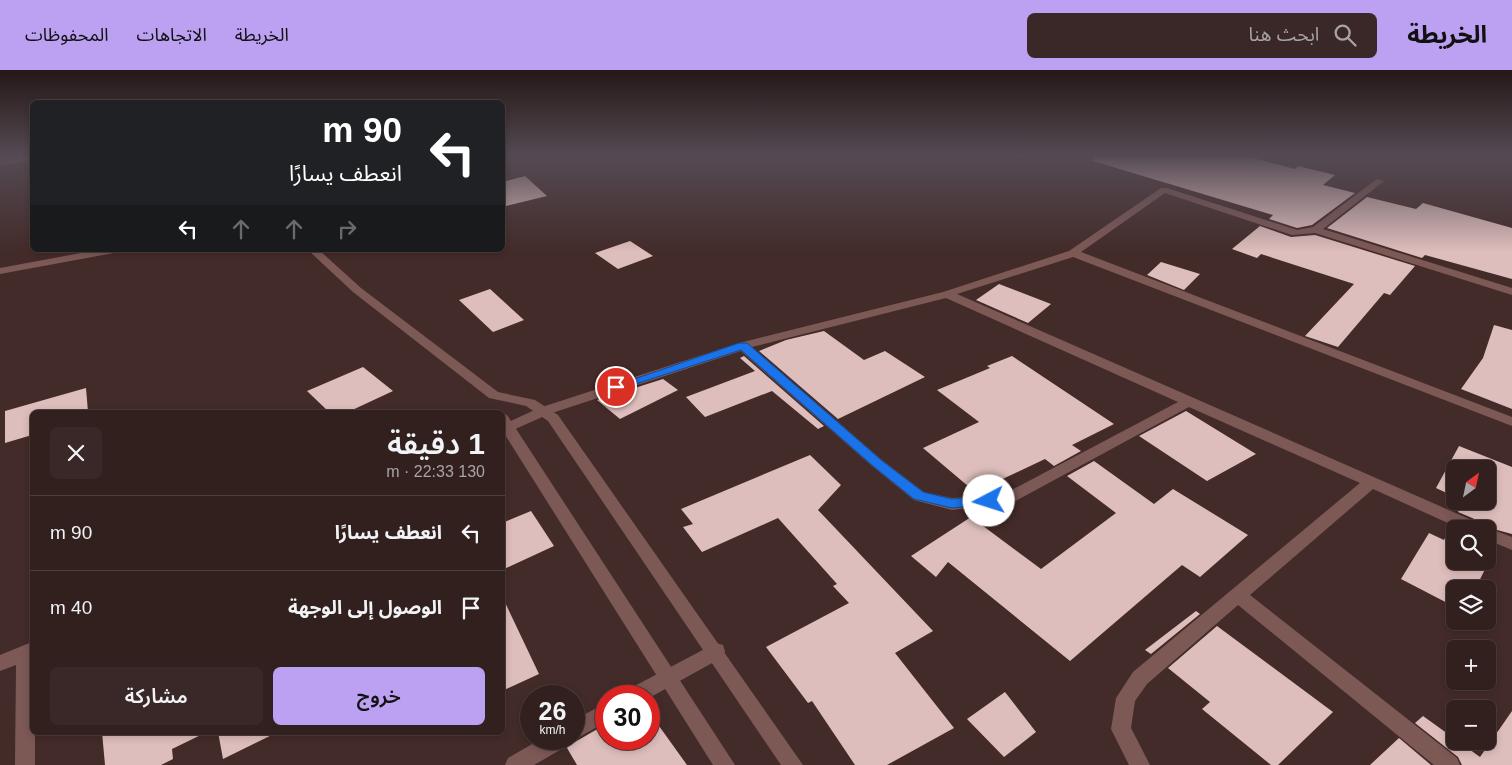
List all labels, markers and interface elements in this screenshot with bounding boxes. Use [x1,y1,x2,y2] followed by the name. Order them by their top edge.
[1027,13,1377,58] search box
[1331,21,1359,49] icon: search
[1407,21,1487,48] text: الخريطة
[1249,24,1319,45] text: ابحث هنا
[25,25,109,45] text: المحفوظات
[137,25,207,45] text: الاتجاهات
[235,25,289,45] text: الخريطة
[322,110,402,149] text: 90 m
[420,120,485,185] icon: left
[289,161,402,186] text: انعطف يسارًا
[174,215,202,243] icon: left
[227,215,255,243] icon: ahead
[280,215,308,243] icon: ahead
[333,215,361,243] icon: right
[595,366,637,408] pin
[602,373,630,401] icon: arrive
[50,427,102,479] button: close
[387,427,485,460] text: 1 دقيقة
[1446,460,1496,510] north arrow
[1446,460,1496,750] map controls
[386,463,485,480] text: 130 m · 22:33
[962,474,1014,526] position arrow
[457,519,485,547] icon: left
[1446,520,1496,570] button: search
[50,522,92,543] text: 90 m
[335,522,442,543] text: انعطف يسارًا
[1446,580,1496,630] button: layers
[457,594,485,622] icon: arrive
[50,597,92,618] text: 40 m
[288,597,442,618] text: الوصول إلى الوجهة
[1446,640,1496,690] button: +
[50,667,263,725] button: مشاركة
[273,667,485,725] button: خروج
[595,685,660,750] speed limit sign: 30
[539,697,566,725] text: 26
[1446,700,1496,750] button: −
[539,723,566,737] text: km/h

